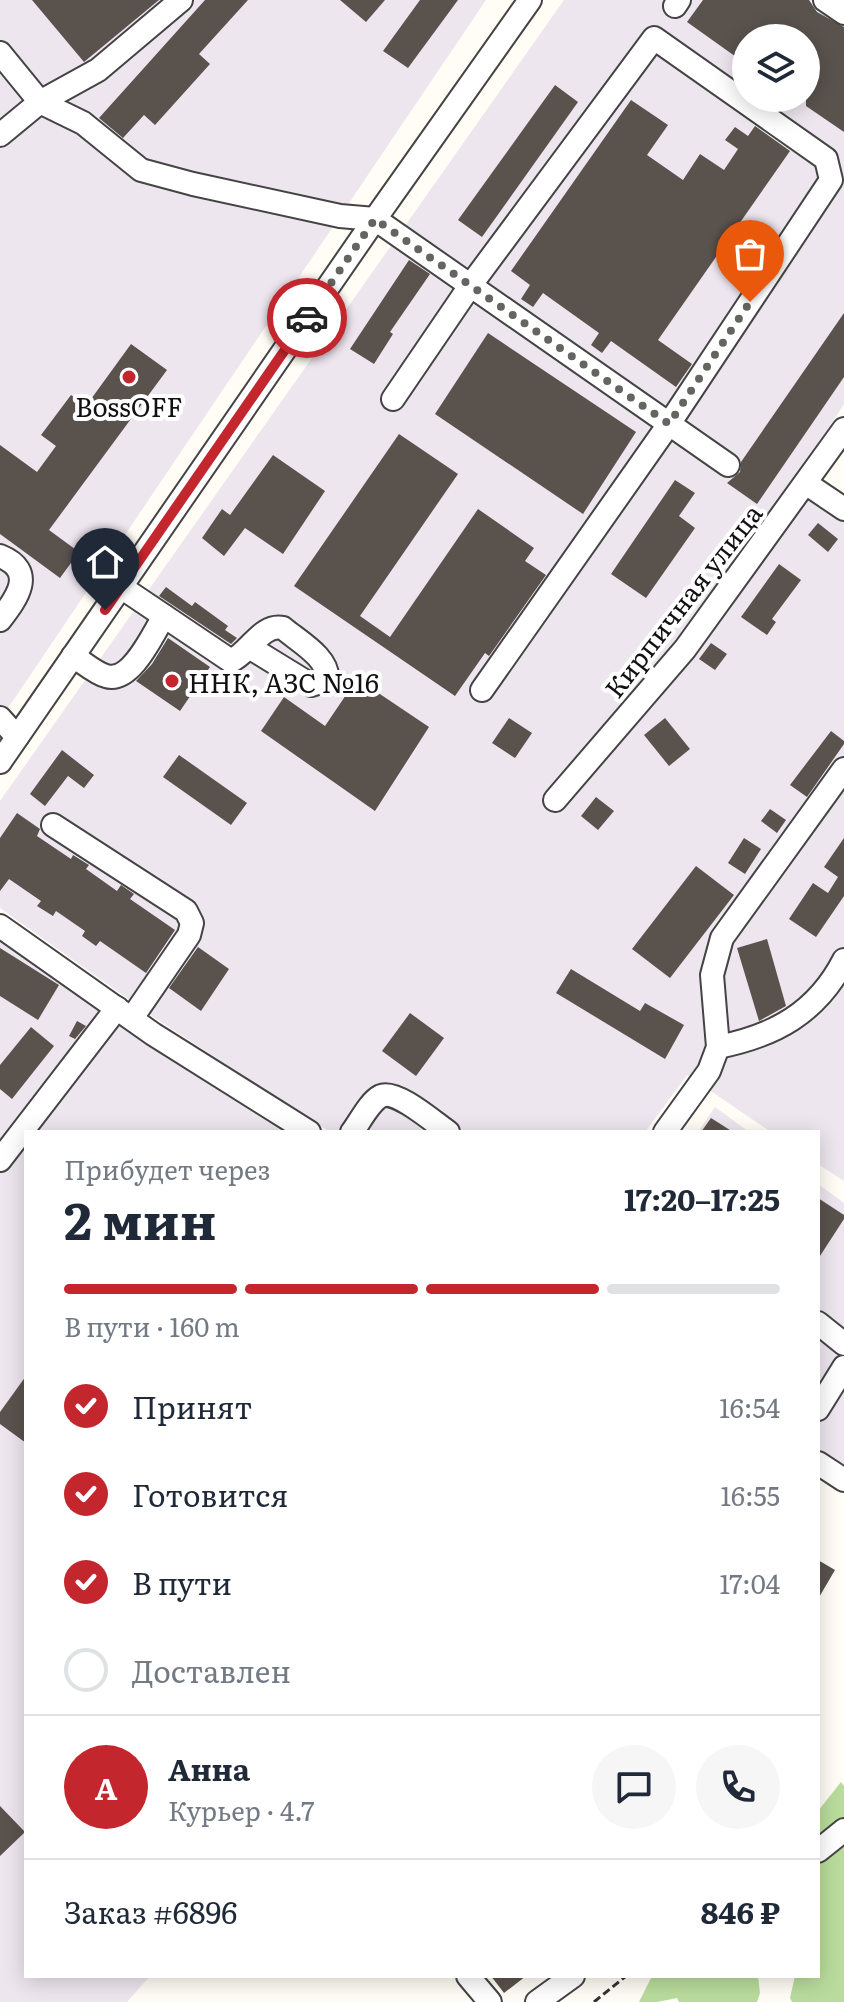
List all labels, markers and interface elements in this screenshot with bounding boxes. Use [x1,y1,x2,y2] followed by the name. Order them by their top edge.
[732,24,820,112] map controls
[732,24,820,112] button: layers
[716,220,784,302] pin
[728,232,772,276] icon: bag
[267,278,347,358] courier
[285,296,329,340] icon: car
[120,368,138,386] marker: BossOFF
[75,386,183,425] place label: BossOFF
[594,495,770,705] street label: Кирпичная улица
[71,528,139,610] pin
[83,540,127,584] icon: home
[188,662,379,701] place label: ННК, АЗС №16
[163,672,181,690] marker: ННК, АЗС №16
[64,1149,270,1188] text: Прибудет через
[624,1176,780,1220] text: 17:20–17:25
[64,1179,216,1256] text: 2 мин
[64,1306,240,1345] text: В пути · 160 m
[64,1384,108,1428] icon: check
[132,1384,252,1428] text: Принят
[719,1387,780,1426] text: 16:54
[64,1472,108,1516] icon: check
[132,1472,288,1516] text: Готовится
[720,1475,780,1514] text: 16:55
[64,1560,108,1604] icon: check
[132,1560,232,1604] text: В пути
[720,1563,780,1602] text: 17:04
[132,1648,291,1692] text: Доставлен
[592,1745,676,1829] button: chat
[696,1745,780,1829] button: phone
[168,1746,250,1790] text: Анна
[95,1765,117,1809] text: А
[168,1790,315,1829] text: Курьер · 4.7
[64,1889,237,1933] text: Заказ #6896
[701,1889,780,1933] text: 846 ₽

